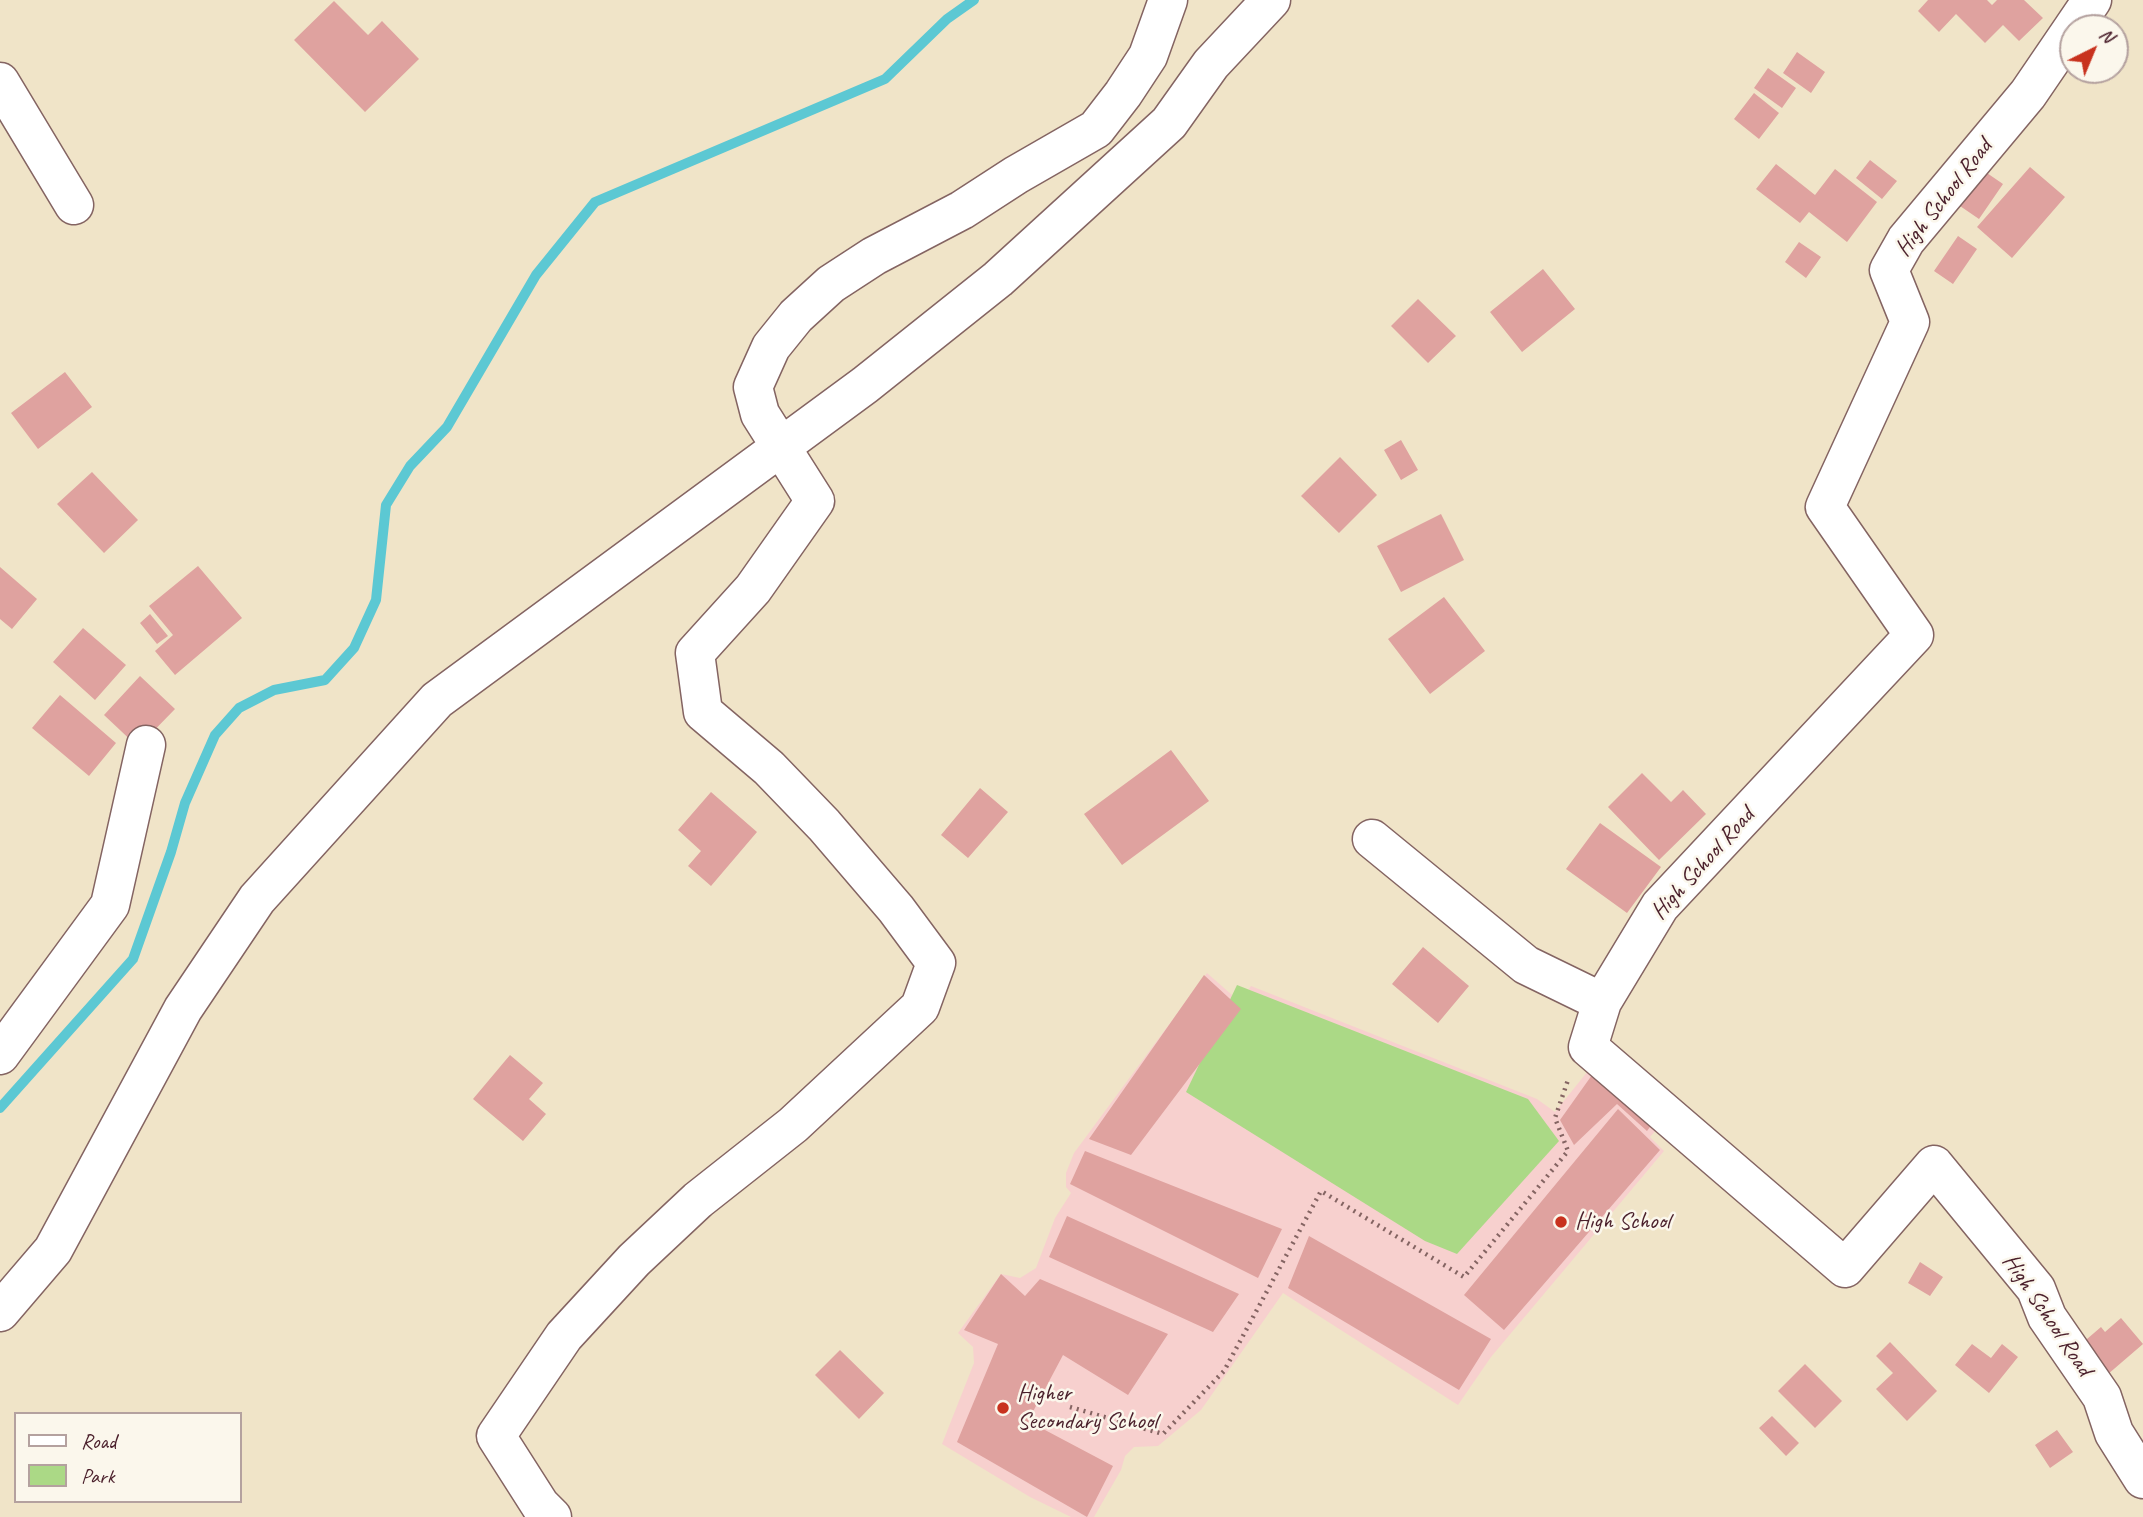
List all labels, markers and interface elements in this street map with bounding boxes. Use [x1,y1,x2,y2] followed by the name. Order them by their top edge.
[2059,14,2129,84] north arrow
[2094,22,2119,48] text: N
[1889,134,1999,262] street label: High School Road
[1645,802,1761,926] street label: High School Road
[1575,1208,1670,1236] place label: High School
[1553,1214,1569,1230] marker: High School
[1996,1248,2098,1382] street label: High School Road
[1017,1380,1157,1436] place label: Higher Secondary School
[995,1400,1011,1416] marker: Higher Secondary School
[14,1412,242,1503] legend
[81,1428,116,1454] text: Road
[81,1463,114,1489] text: Park

